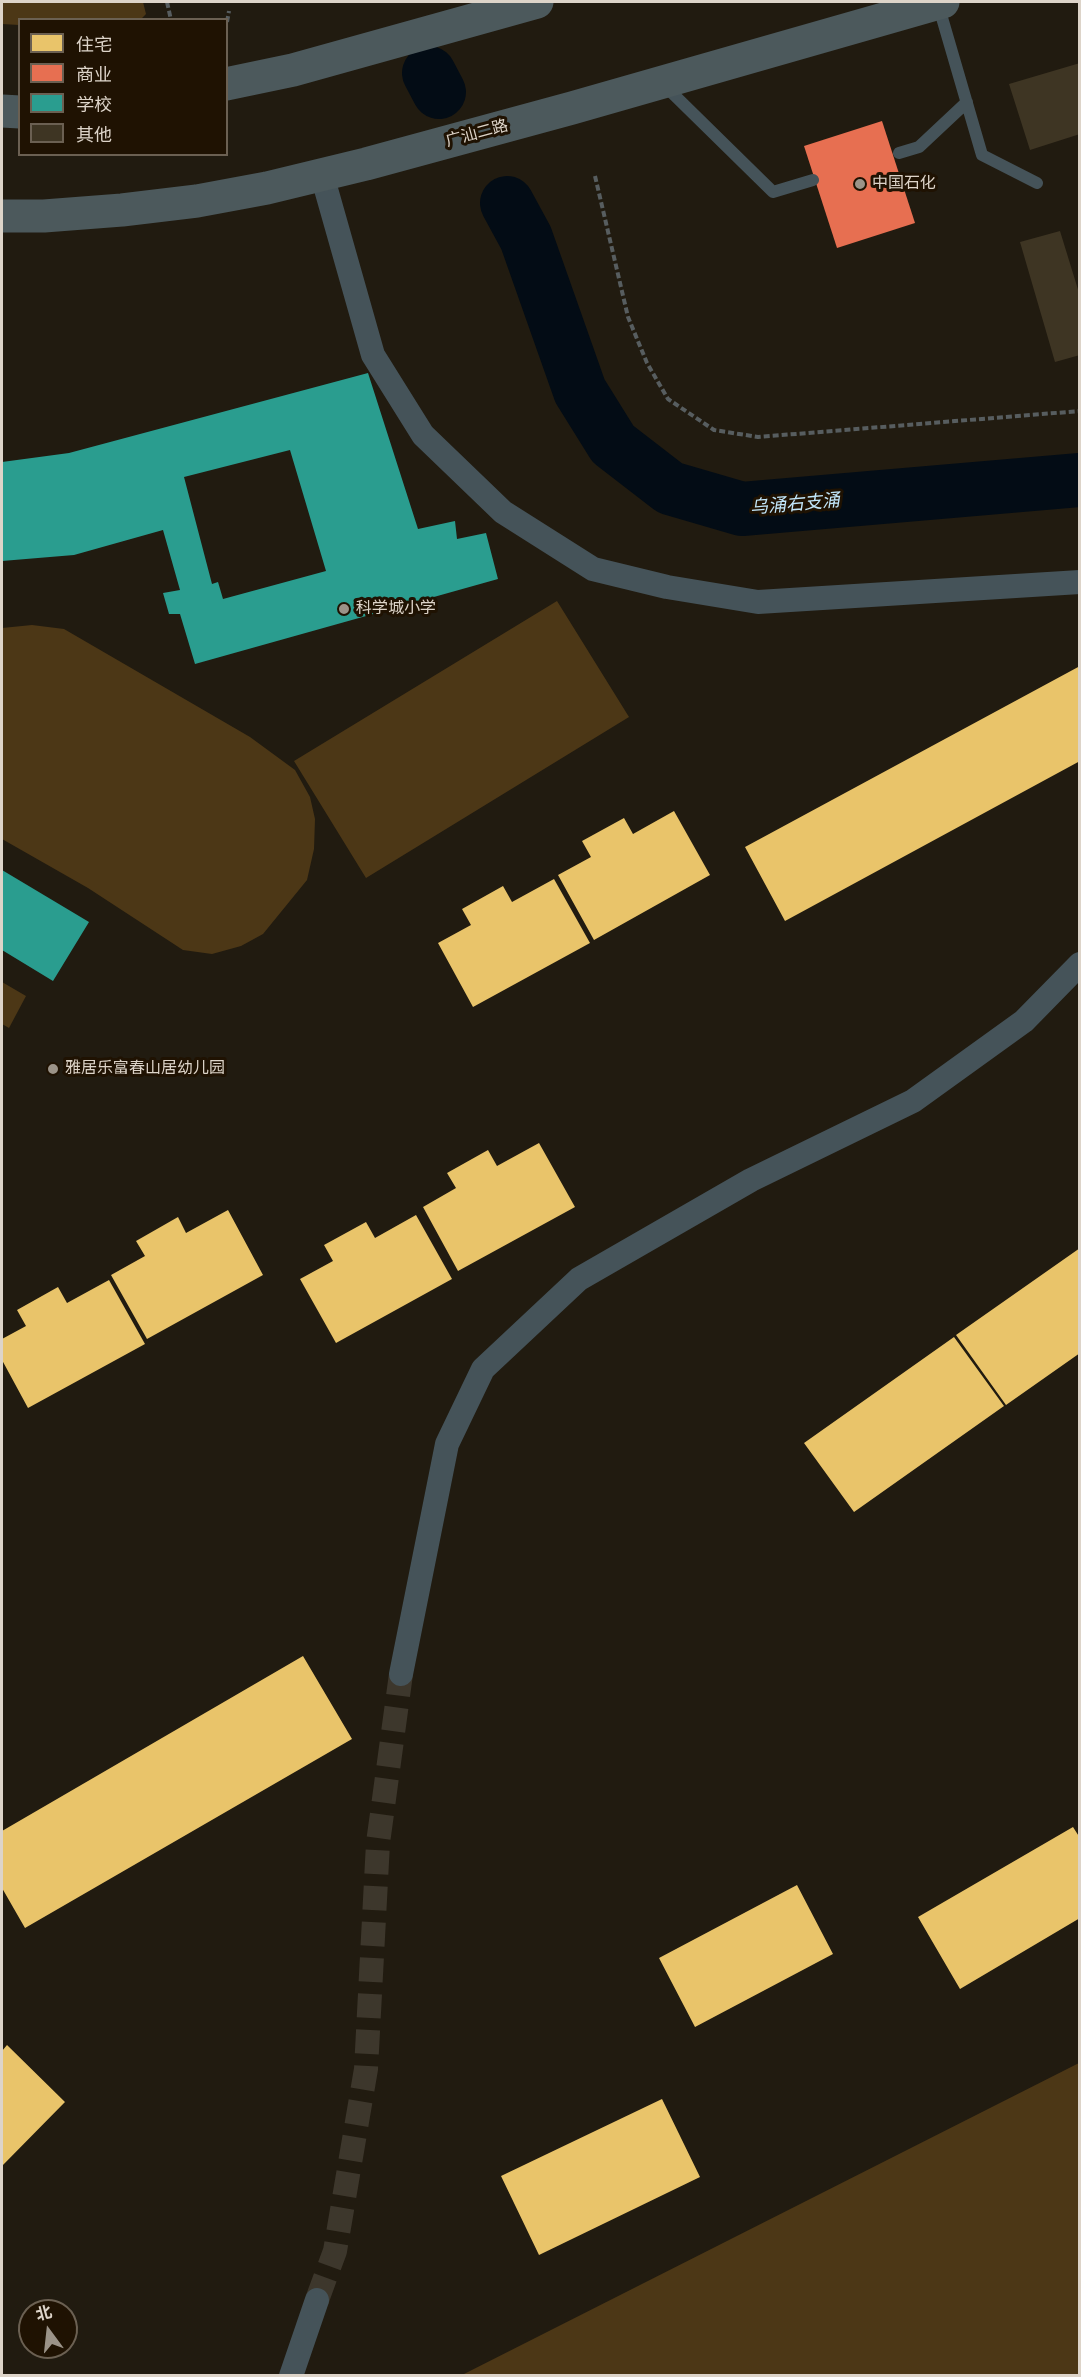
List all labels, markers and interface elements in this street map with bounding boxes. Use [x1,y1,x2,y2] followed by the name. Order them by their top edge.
[18,18,228,156] legend
[76,34,112,56] text: 住宅
[76,64,112,86] text: 商业
[76,94,112,116] text: 学校
[444,116,510,152] street label: 广汕二路
[76,124,112,146] text: 其他
[872,174,936,194] place label: 中国石化
[853,177,867,191] marker: 中国石化
[749,490,841,520] water label: 乌涌右支涌
[356,599,436,619] place label: 科学城小学
[337,602,351,616] marker: 科学城小学
[65,1059,225,1079] place label: 雅居乐富春山居幼儿园
[46,1062,60,1076] marker: 雅居乐富春山居幼儿园
[18,2299,78,2359] north arrow
[34,2302,54,2325] text: 北

